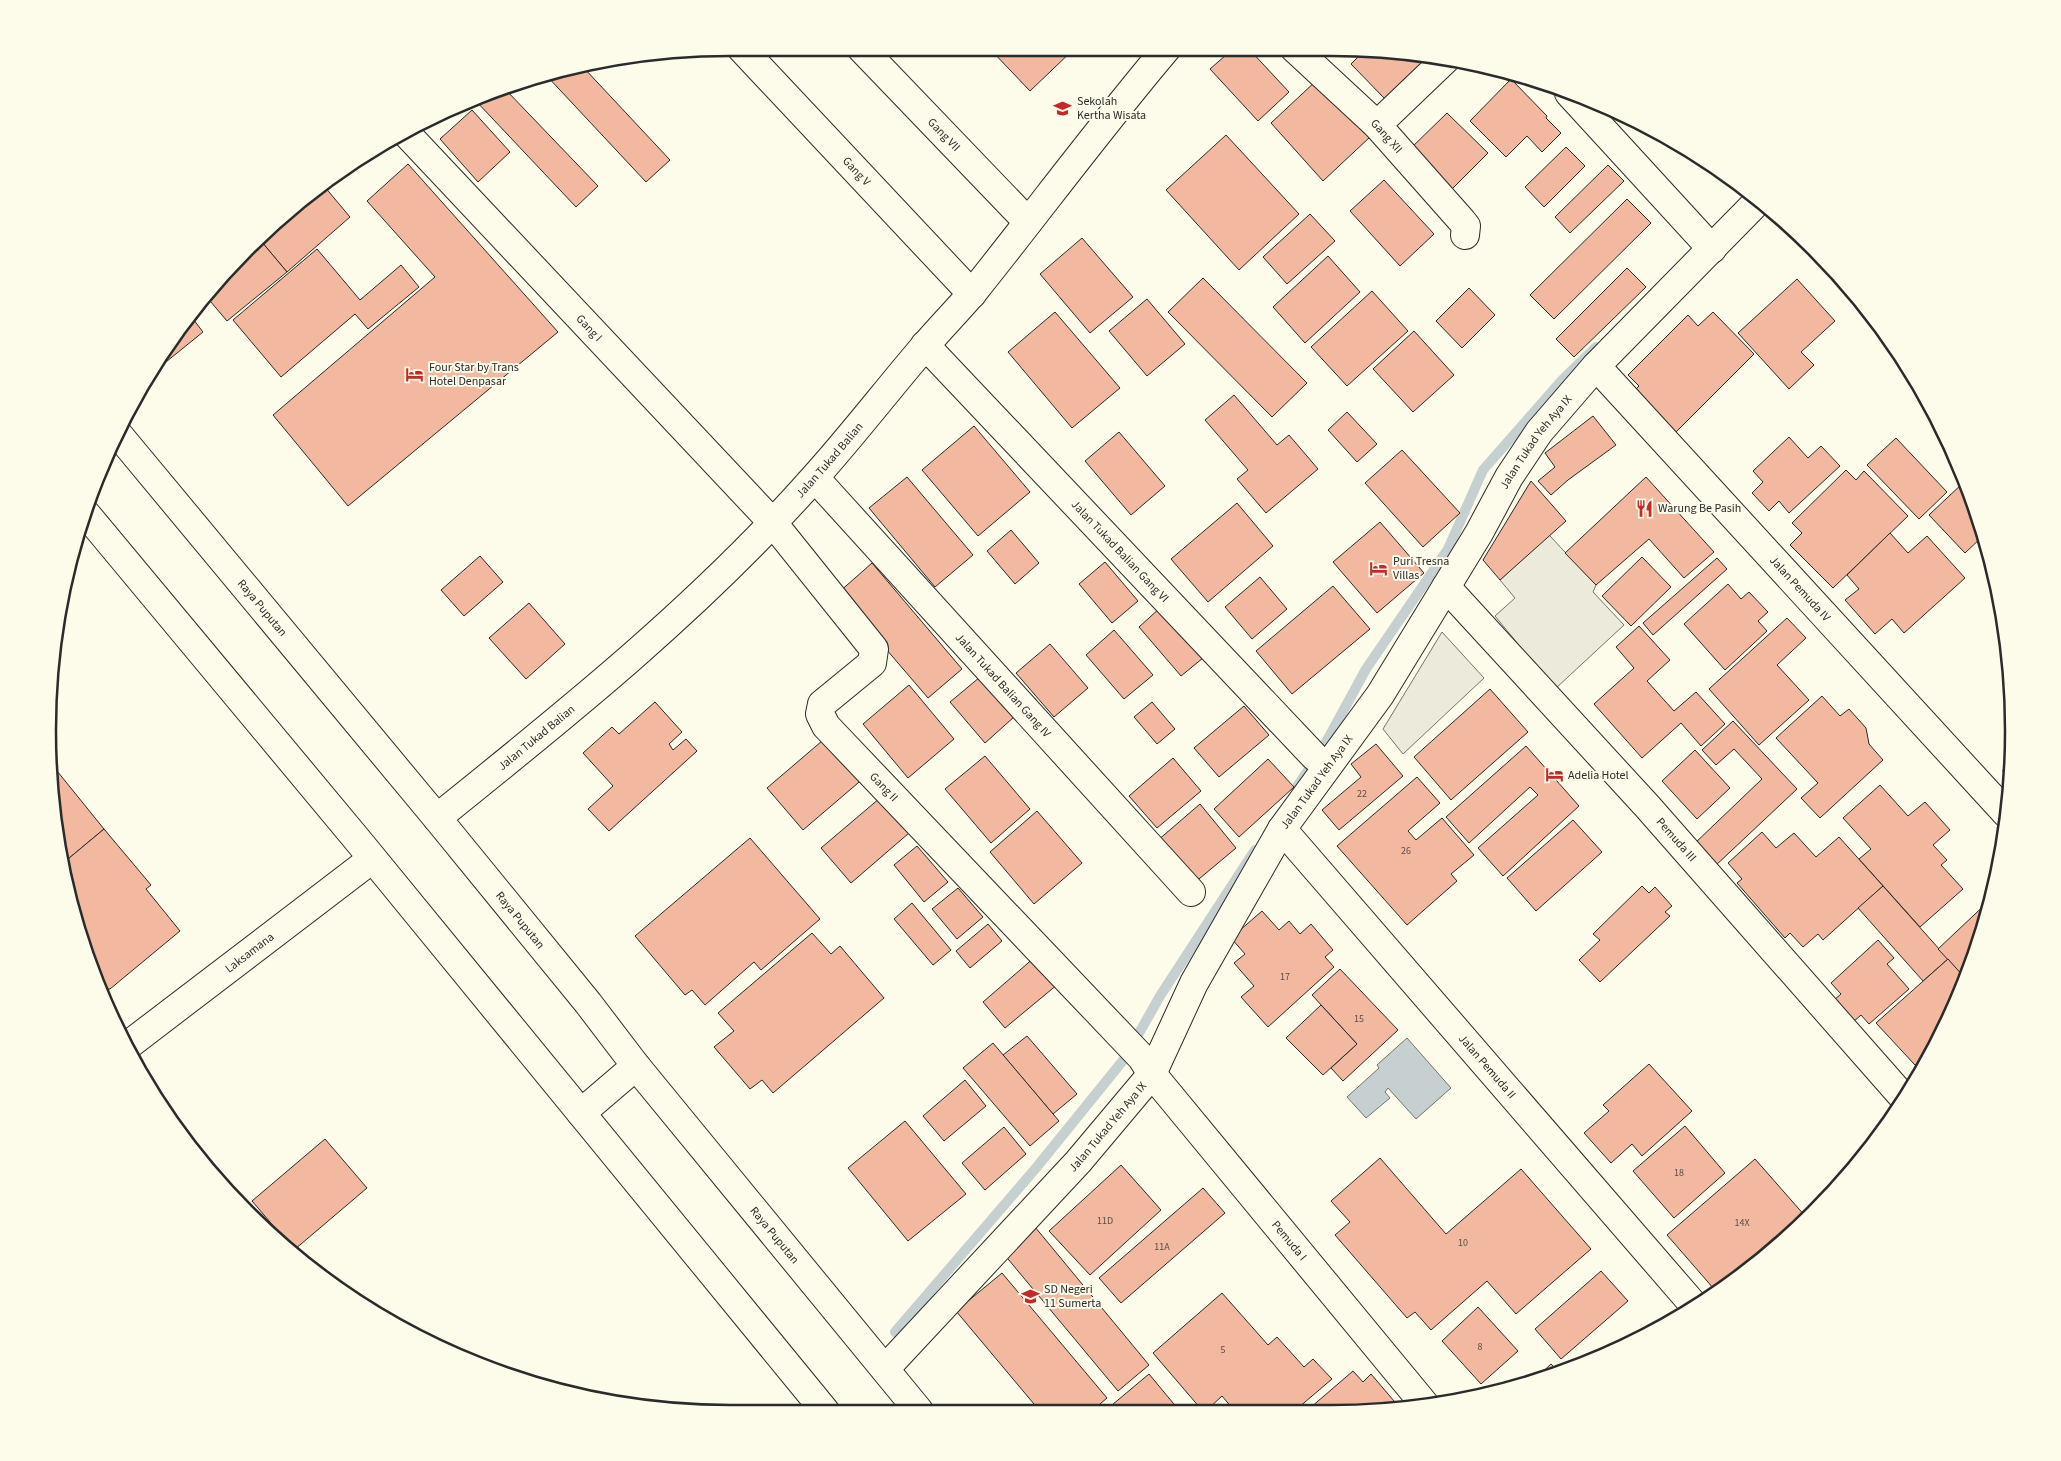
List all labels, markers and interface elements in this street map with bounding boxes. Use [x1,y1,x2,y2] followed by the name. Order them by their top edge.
[1077,93,1146,124] place label: Sekolah Kertha Wisata
[1053,98,1073,118] school or university icon: Sekolah Kertha Wisata
[923,114,964,156] street label: Gang VII
[1367,115,1406,157] street label: Gang XII
[838,153,875,191] street label: Gang V
[572,311,606,346] street label: Gang I
[429,359,519,390] place label: Four Star by Trans Hotel Denpasar
[405,364,425,384] hotel icon: Four Star by Trans Hotel Denpasar
[1496,392,1576,492] street label: Jalan Tukad Yeh Aya IX
[792,419,867,502] street label: Jalan Tukad Balian
[1067,497,1173,607] street label: Jalan Tukad Balian Gang VI
[1634,498,1654,518] restaurant icon: Warung Be Pasih
[1658,500,1741,517] place label: Warung Be Pasih
[1765,552,1835,626] street label: Jalan Pemuda IV
[1393,553,1449,584] place label: Puri Tresna Villas
[1369,558,1389,578] hotel icon: Puri Tresna Villas
[233,576,291,640] street label: Raya Puputan
[951,630,1055,742] street label: Jalan Tukad Balian Gang IV
[495,701,579,775] street label: Jalan Tukad Balian
[1277,732,1357,833] street label: Jalan Tukad Yeh Aya IX
[1544,765,1564,785] hotel icon: Adelia Hotel
[1568,767,1629,784] place label: Adelia Hotel
[865,769,902,806] street label: Gang II
[1357,787,1367,801] house number: 22
[1652,814,1700,866] street label: Pemuda III
[1401,844,1411,858] house number: 26
[491,888,549,953] street label: Raya Puputan
[222,929,278,977] street label: Laksamana
[1280,970,1290,984] house number: 17
[1354,1012,1364,1026] house number: 15
[1454,1031,1520,1103] street label: Jalan Pemuda II
[1065,1078,1151,1176] street label: Jalan Tukad Yeh Aya IX
[1674,1166,1684,1180] house number: 18
[746,1203,803,1268] street label: Raya Puputan
[1097,1214,1113,1228] house number: 11D
[1734,1216,1750,1230] house number: 14X
[1267,1217,1311,1264] street label: Pemuda I
[1458,1236,1468,1250] house number: 10
[1154,1240,1170,1254] house number: 11A
[1044,1281,1101,1312] place label: SD Negeri 11 Sumerta
[1020,1286,1040,1306] school or university icon: SD Negeri 11 Sumerta
[1478,1340,1483,1354] house number: 8
[1221,1343,1226,1357] house number: 5

